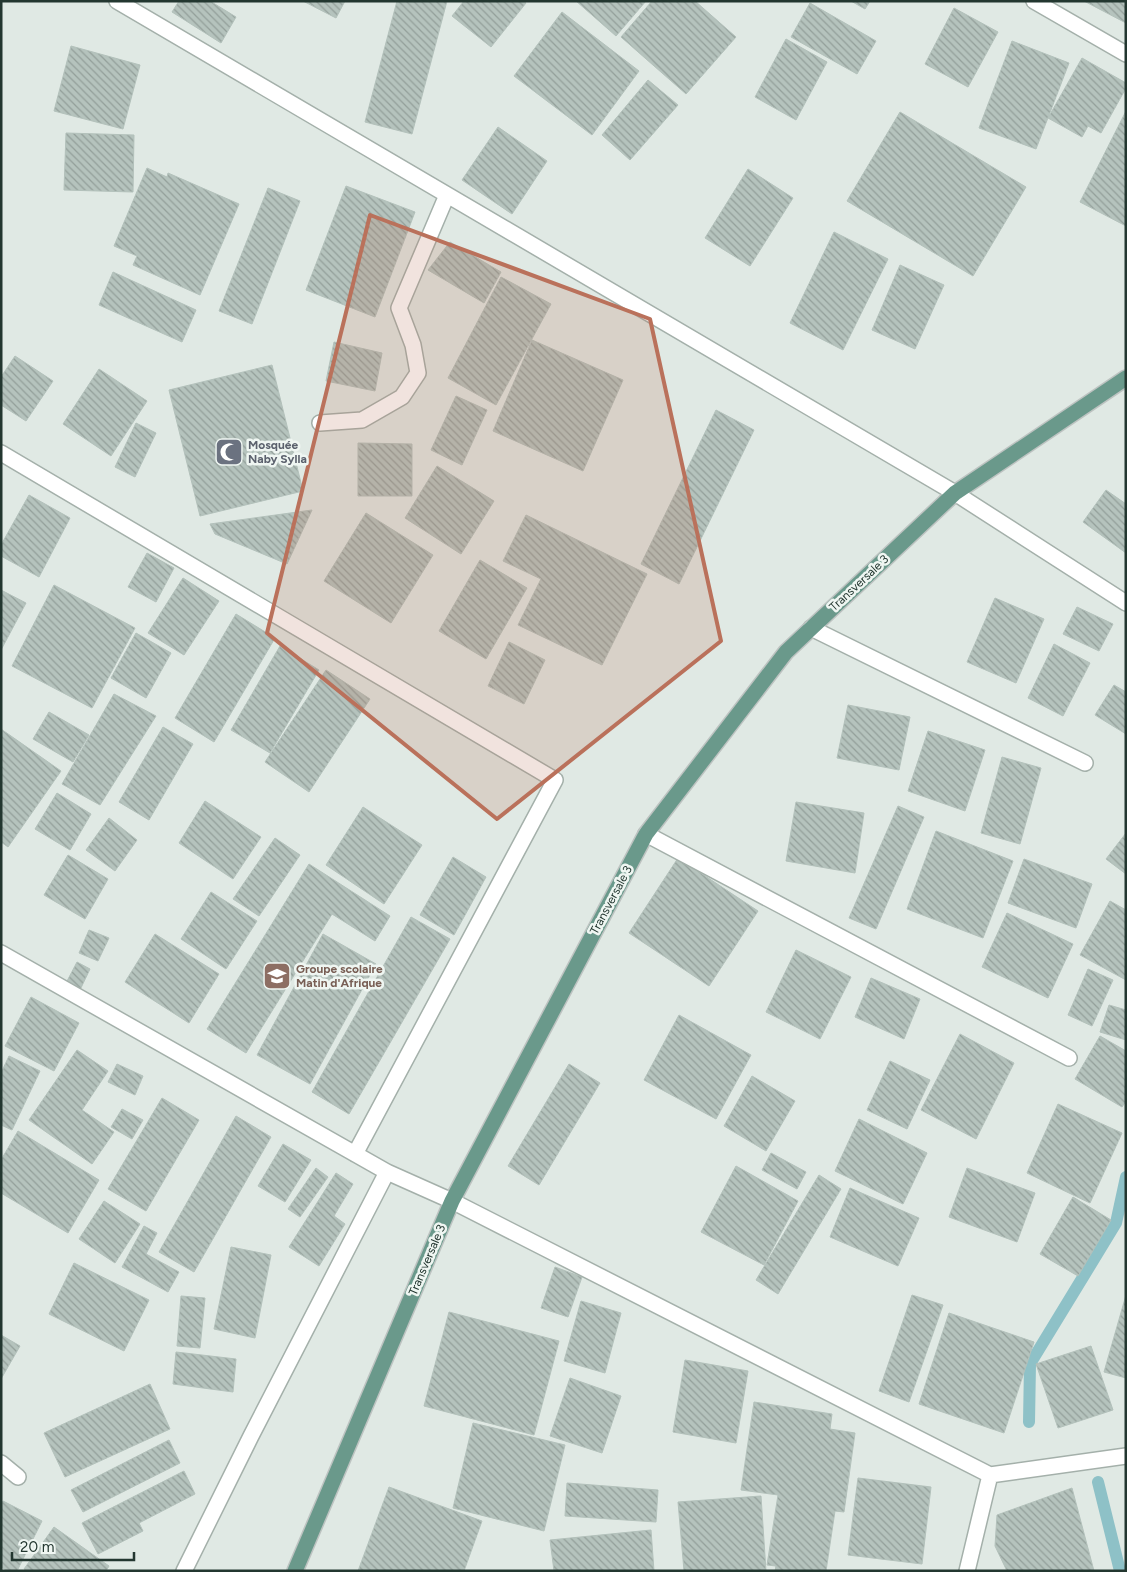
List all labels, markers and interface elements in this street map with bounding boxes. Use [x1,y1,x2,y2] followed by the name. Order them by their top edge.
[214,437,244,467] mosque icon: Mosquée Naby Sylla
[248,438,307,466] place label: Mosquée Naby Sylla
[827,552,891,614] street label: Transversale 3
[587,863,635,937] street label: Transversale 3
[262,961,292,991] school or university icon: Groupe scolaire Matin d'Afrique
[296,962,383,990] place label: Groupe scolaire Matin d'Afrique
[406,1222,448,1298] street label: Transversale 3
[12,1530,135,1562] scale bar
[20,1538,54,1556] text: 20 m

